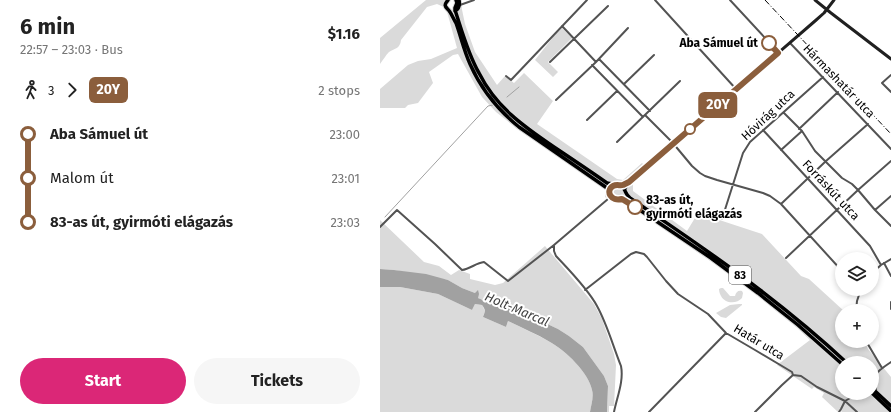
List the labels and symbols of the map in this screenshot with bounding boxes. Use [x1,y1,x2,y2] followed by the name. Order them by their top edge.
[761,35,777,51] marker: Aba Sámuel út
[678,36,758,50] place label: Aba Sámuel út
[800,41,878,121] street label: Hármashatár utca
[738,87,798,143] street label: Hóvirág utca
[695,92,741,118] line badge: 20Y
[684,123,696,135] unlabelled marker
[800,157,862,223] street label: Forráskút utca
[646,193,742,221] place label: 83-as út, gyirmóti elágazás
[627,199,643,215] marker: 83-as út, gyirmóti elágazás
[729,266,751,284] road number: 83
[483,289,552,329] water label: Holt-Marcal
[731,321,787,363] street label: Határ utca

